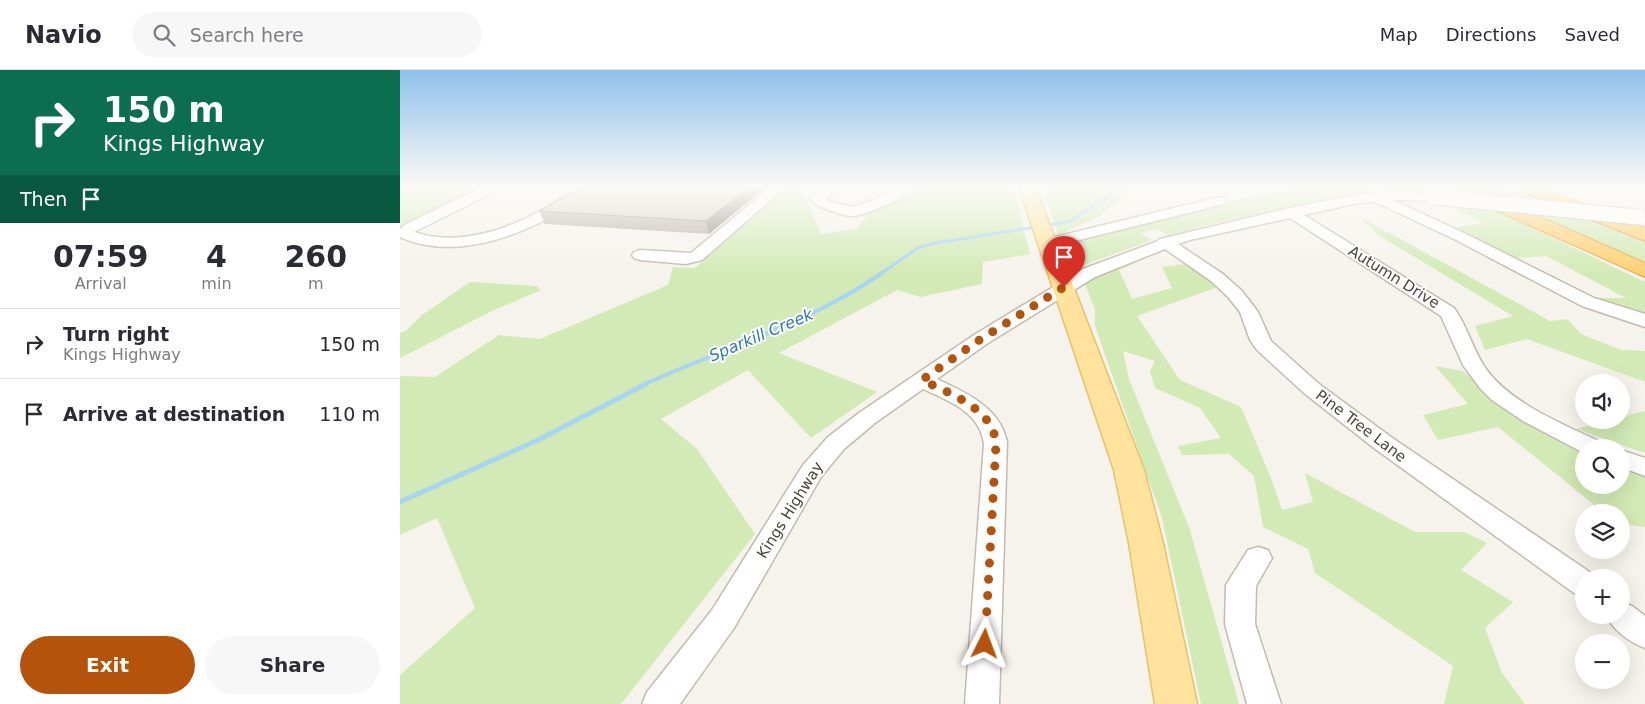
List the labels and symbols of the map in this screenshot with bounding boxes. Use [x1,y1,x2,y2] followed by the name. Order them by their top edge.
[1043,236,1085,287] pin
[1345,242,1443,312] street label: Autumn Drive
[706,304,817,365] water label: Sparkill Creek
[1312,386,1410,466] street label: Pine Tree Lane
[753,458,827,562] street label: Kings Highway
[958,617,1010,669] position arrow

